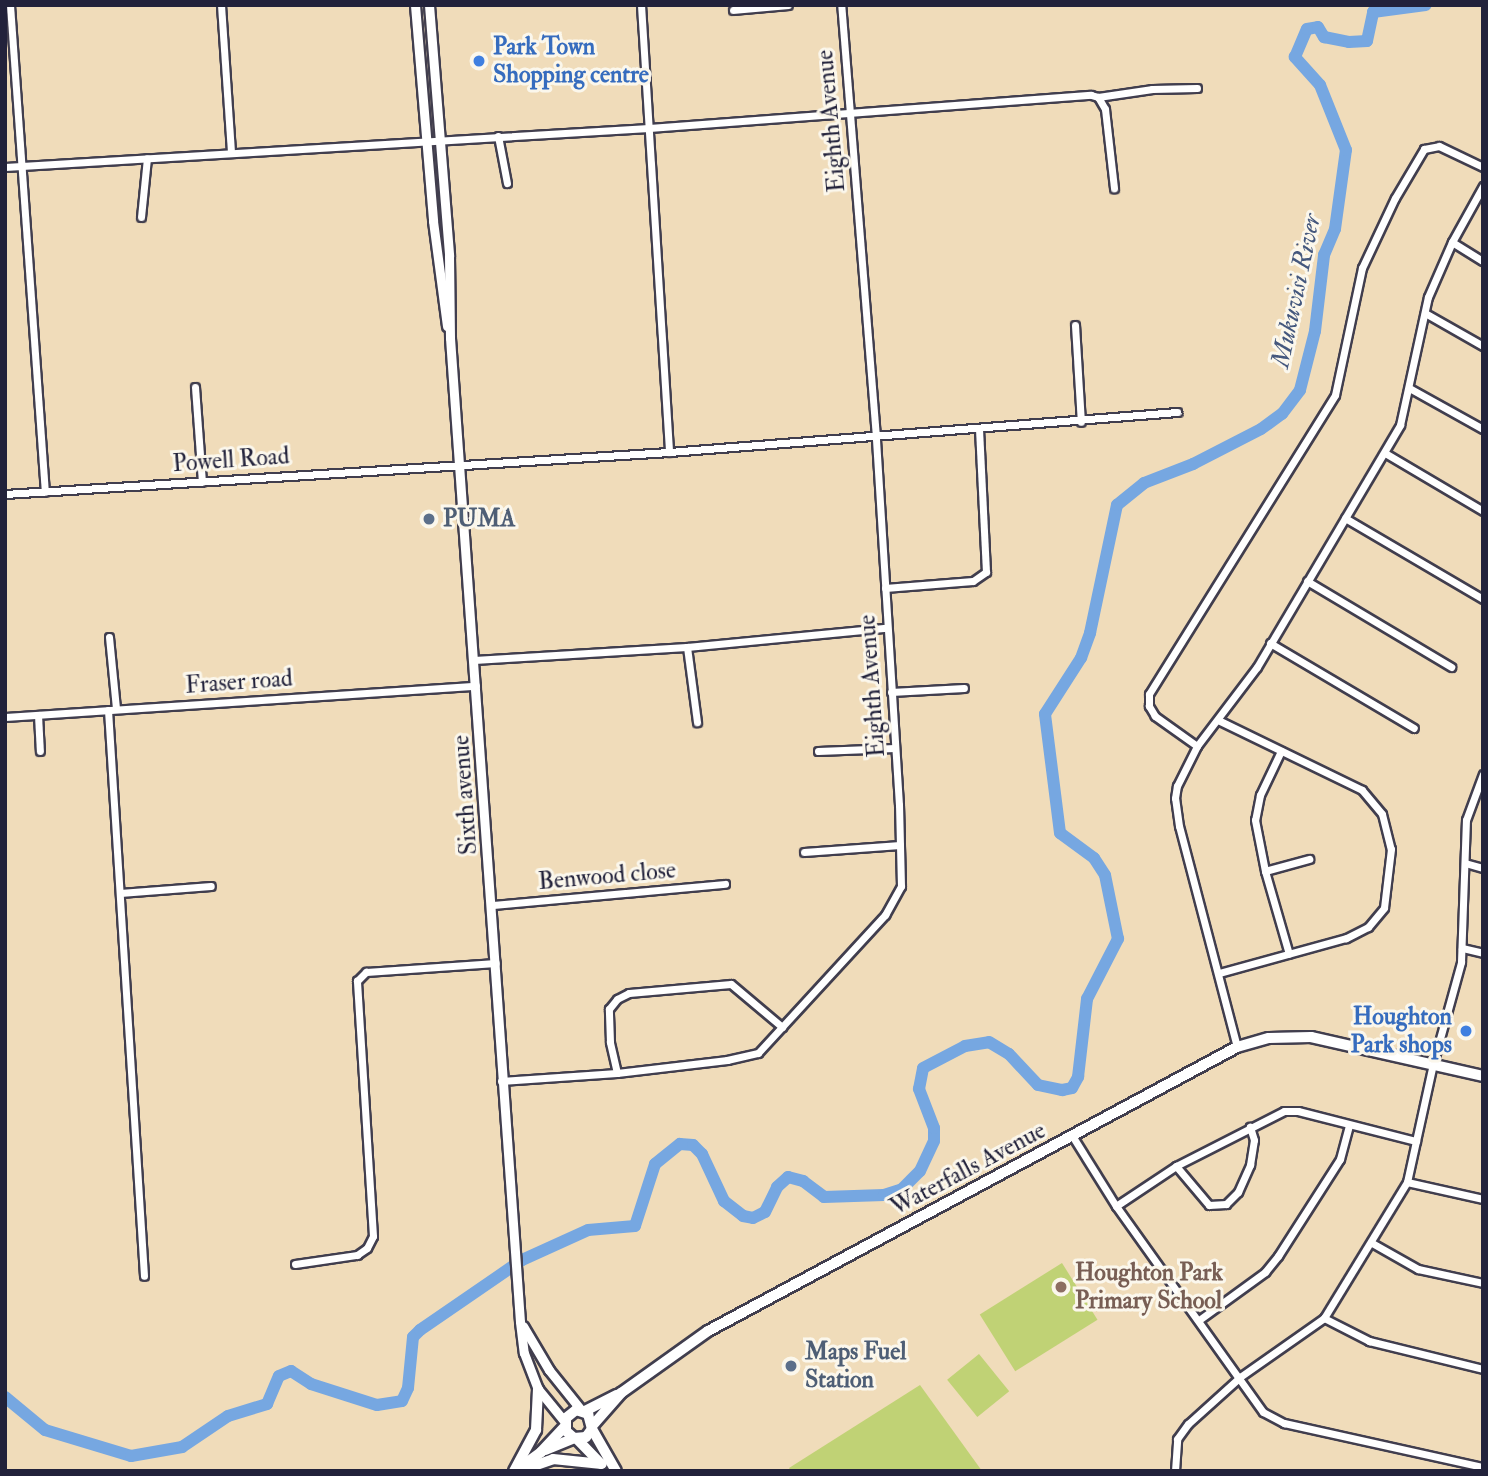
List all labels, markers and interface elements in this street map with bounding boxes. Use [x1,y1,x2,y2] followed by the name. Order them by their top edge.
[493,33,649,89] place label: Park Town Shopping centre
[810,49,852,193] street label: Eighth Avenue
[471,53,487,69] marker: Park Town Shopping centre
[1265,211,1329,371] water label: Mukuvisi River
[172,442,290,478] street label: Powell Road
[443,505,516,533] place label: PUMA
[421,511,437,527] marker: PUMA
[853,614,891,758] street label: Eighth Avenue
[184,664,294,700] street label: Fraser road
[446,734,484,856] street label: Sixth avenue
[537,856,677,896] street label: Benwood close
[1351,1003,1452,1059] place label: Houghton Park shops
[1458,1023,1474,1039] marker: Houghton Park shops
[885,1116,1051,1222] street label: Waterfalls Avenue
[1075,1259,1223,1315] place label: Houghton Park Primary School
[1053,1279,1069,1295] marker: Houghton Park Primary School
[805,1338,906,1394] place label: Maps Fuel Station
[783,1358,799,1374] marker: Maps Fuel Station

